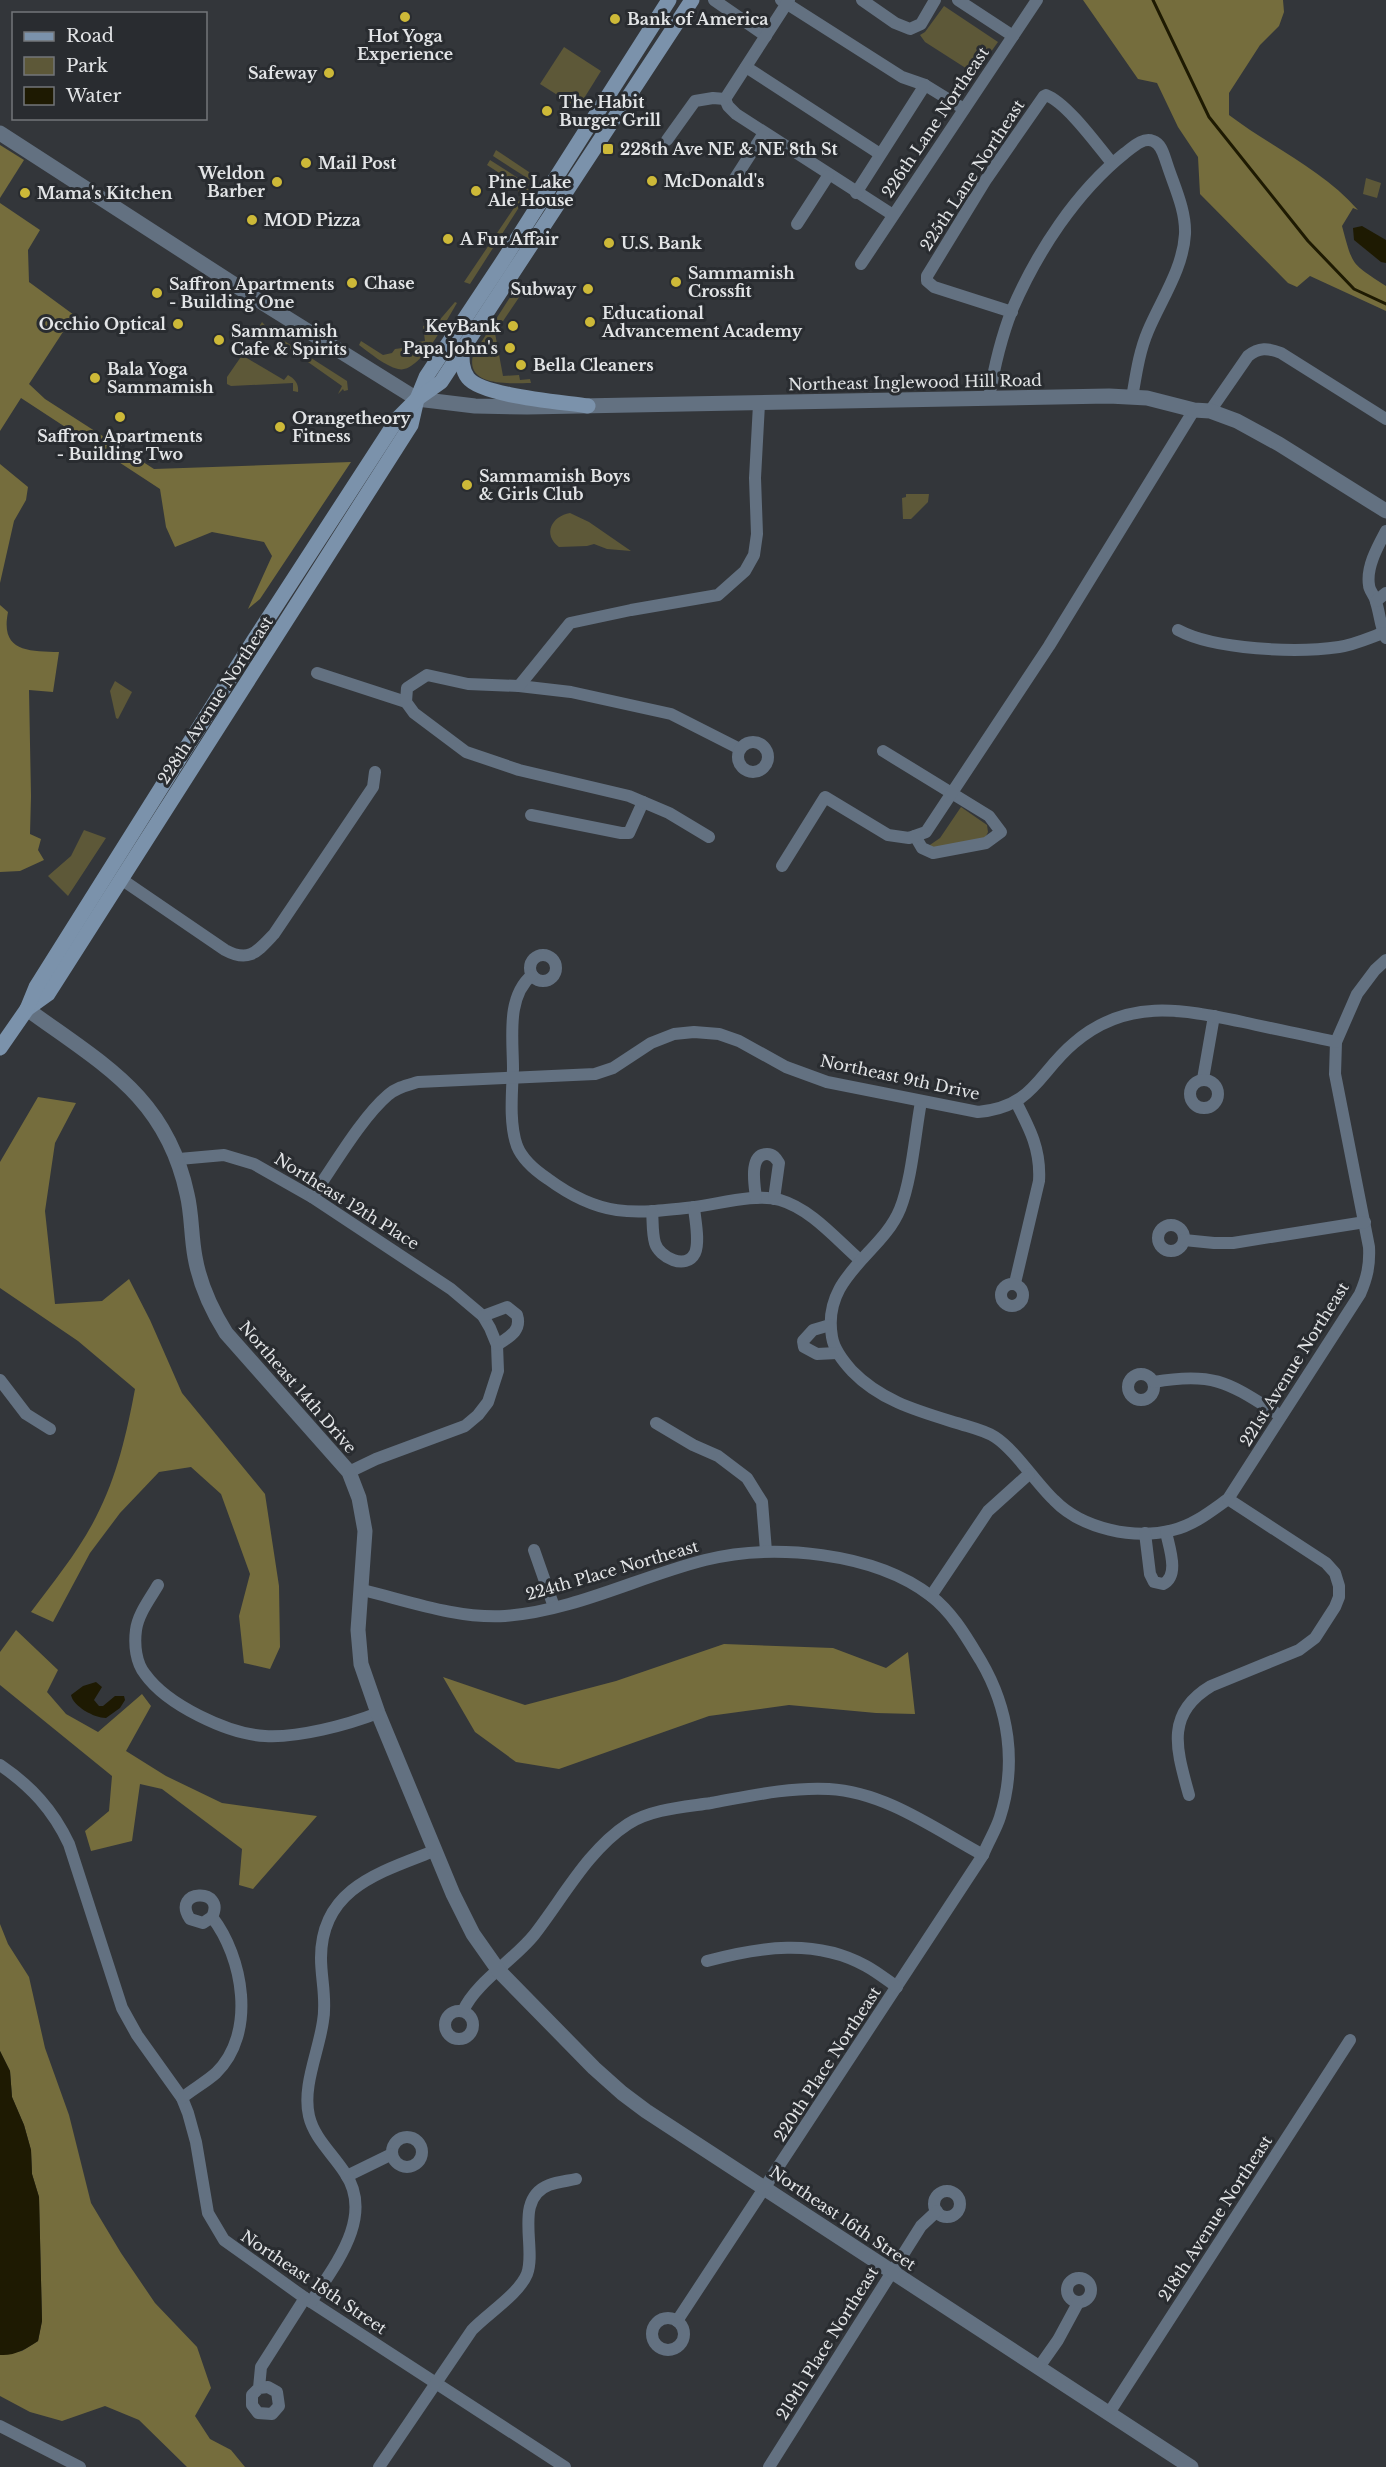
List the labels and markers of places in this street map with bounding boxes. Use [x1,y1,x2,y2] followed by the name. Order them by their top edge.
[627,9,768,29] place label: Bank of America
[398,10,412,24] marker: Hot Yoga Experience
[608,12,622,26] marker: Bank of America
[357,26,453,64] place label: Hot Yoga Experience
[248,63,318,83] place label: Safeway
[322,66,336,80] marker: Safeway
[559,92,661,130] place label: The Habit Burger Grill
[540,104,554,118] marker: The Habit Burger Grill
[620,139,838,159] place label: 228th Ave NE & NE 8th St
[601,142,615,156] marker: 228th Ave NE & NE 8th St
[318,153,397,173] place label: Mail Post
[299,156,313,170] marker: Mail Post
[197,163,265,201] place label: Weldon Barber
[664,171,765,191] place label: McDonald's
[487,172,574,210] place label: Pine Lake Ale House
[645,174,659,188] marker: McDonald's
[270,175,284,189] marker: Weldon Barber
[37,183,173,203] place label: Mama's Kitchen
[469,184,483,198] marker: Pine Lake Ale House
[18,186,32,200] marker: Mama's Kitchen
[264,210,361,230] place label: MOD Pizza
[245,213,259,227] marker: MOD Pizza
[459,229,558,249] place label: A Fur Affair
[441,232,455,246] marker: A Fur Affair
[621,233,702,253] place label: U.S. Bank
[602,236,616,250] marker: U.S. Bank
[688,263,795,301] place label: Sammamish Crossfit
[364,273,415,293] place label: Chase
[169,274,334,312] place label: Saffron Apartments - Building One
[669,275,683,289] marker: Sammamish Crossfit
[345,276,359,290] marker: Chase
[510,279,577,299] place label: Subway
[581,282,595,296] marker: Subway
[150,286,164,300] marker: Saffron Apartments - Building One
[601,303,803,341] place label: Educational Advancement Academy
[39,314,166,334] place label: Occhio Optical
[583,315,597,329] marker: Educational Advancement Academy
[425,316,501,336] place label: KeyBank
[171,317,185,331] marker: Occhio Optical
[506,319,520,333] marker: KeyBank
[231,321,347,359] place label: Sammamish Cafe & Spirits
[212,333,226,347] marker: Sammamish Cafe & Spirits
[403,338,498,358] place label: Papa John's
[503,341,517,355] marker: Papa John's
[533,355,654,375] place label: Bella Cleaners
[514,358,528,372] marker: Bella Cleaners
[107,359,214,397] place label: Bala Yoga Sammamish
[88,371,102,385] marker: Bala Yoga Sammamish
[292,408,411,446] place label: Orangetheory Fitness
[113,410,127,424] marker: Saffron Apartments - Building Two
[273,420,287,434] marker: Orangetheory Fitness
[37,426,203,464] place label: Saffron Apartments - Building Two
[479,466,630,504] place label: Sammamish Boys & Girls Club
[460,478,474,492] marker: Sammamish Boys & Girls Club

